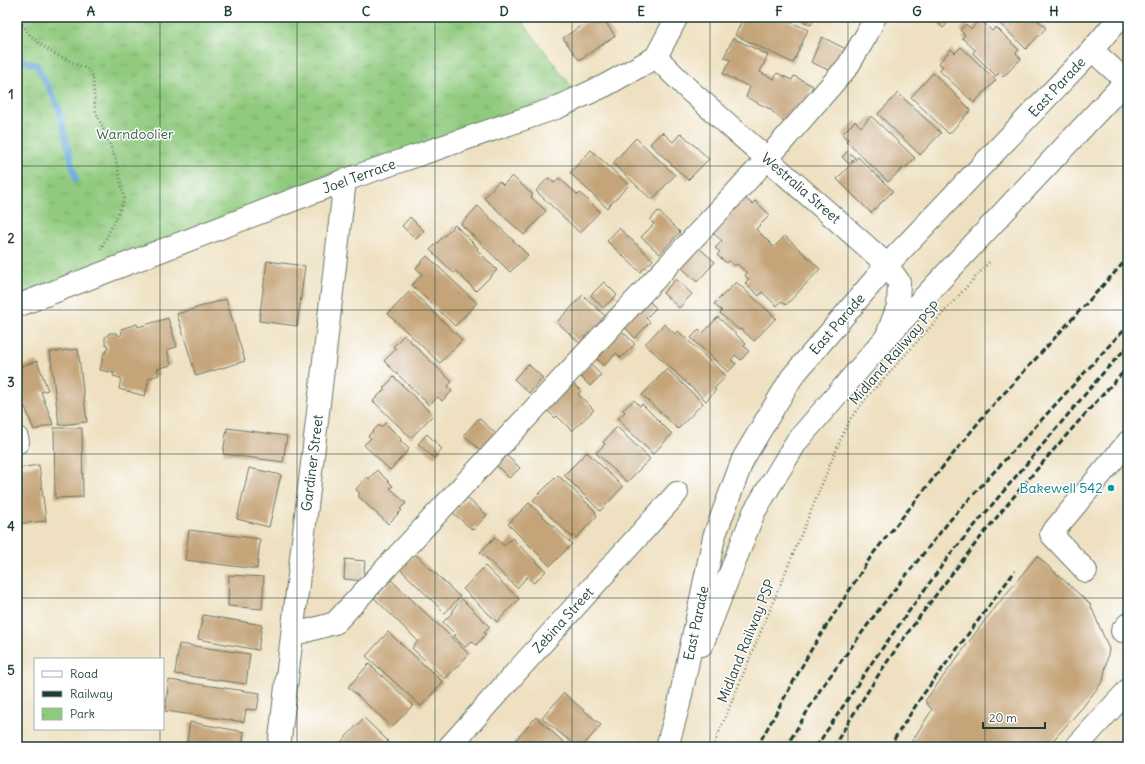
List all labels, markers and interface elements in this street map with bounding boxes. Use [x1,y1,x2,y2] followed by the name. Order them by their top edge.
[87,3,96,20] text: A
[224,3,233,20] text: B
[362,3,371,20] text: C
[499,3,509,20] text: D
[637,3,645,20] text: E
[775,3,783,20] text: F
[912,3,922,20] text: G
[1049,3,1059,20] text: H
[1025,53,1089,121] street label: East Parade
[8,86,14,103] text: 1
[96,125,174,143] park label: Warndoolier
[758,149,845,228] street label: Westralia Street
[320,154,398,198] street label: Joel Terrace
[7,230,15,247] text: 2
[805,290,869,358] street label: East Parade
[845,298,945,408] street label: Midland Railway PSP
[7,374,15,391] text: 3
[297,413,327,512] street label: Gardiner Street
[1019,479,1103,497] place label: Bakewell 542
[1106,483,1116,493] marker: Bakewell 542
[7,518,15,535] text: 4
[713,577,779,705] street label: Midland Railway PSP
[529,583,598,657] street label: Zebina Street
[679,584,713,662] street label: East Parade
[34,658,164,730] legend
[7,662,15,679] text: 5
[70,666,98,681] text: Road
[70,686,113,701] text: Railway
[983,704,1045,730] scale bar
[70,706,95,721] text: Park
[989,710,1017,725] text: 20 m

